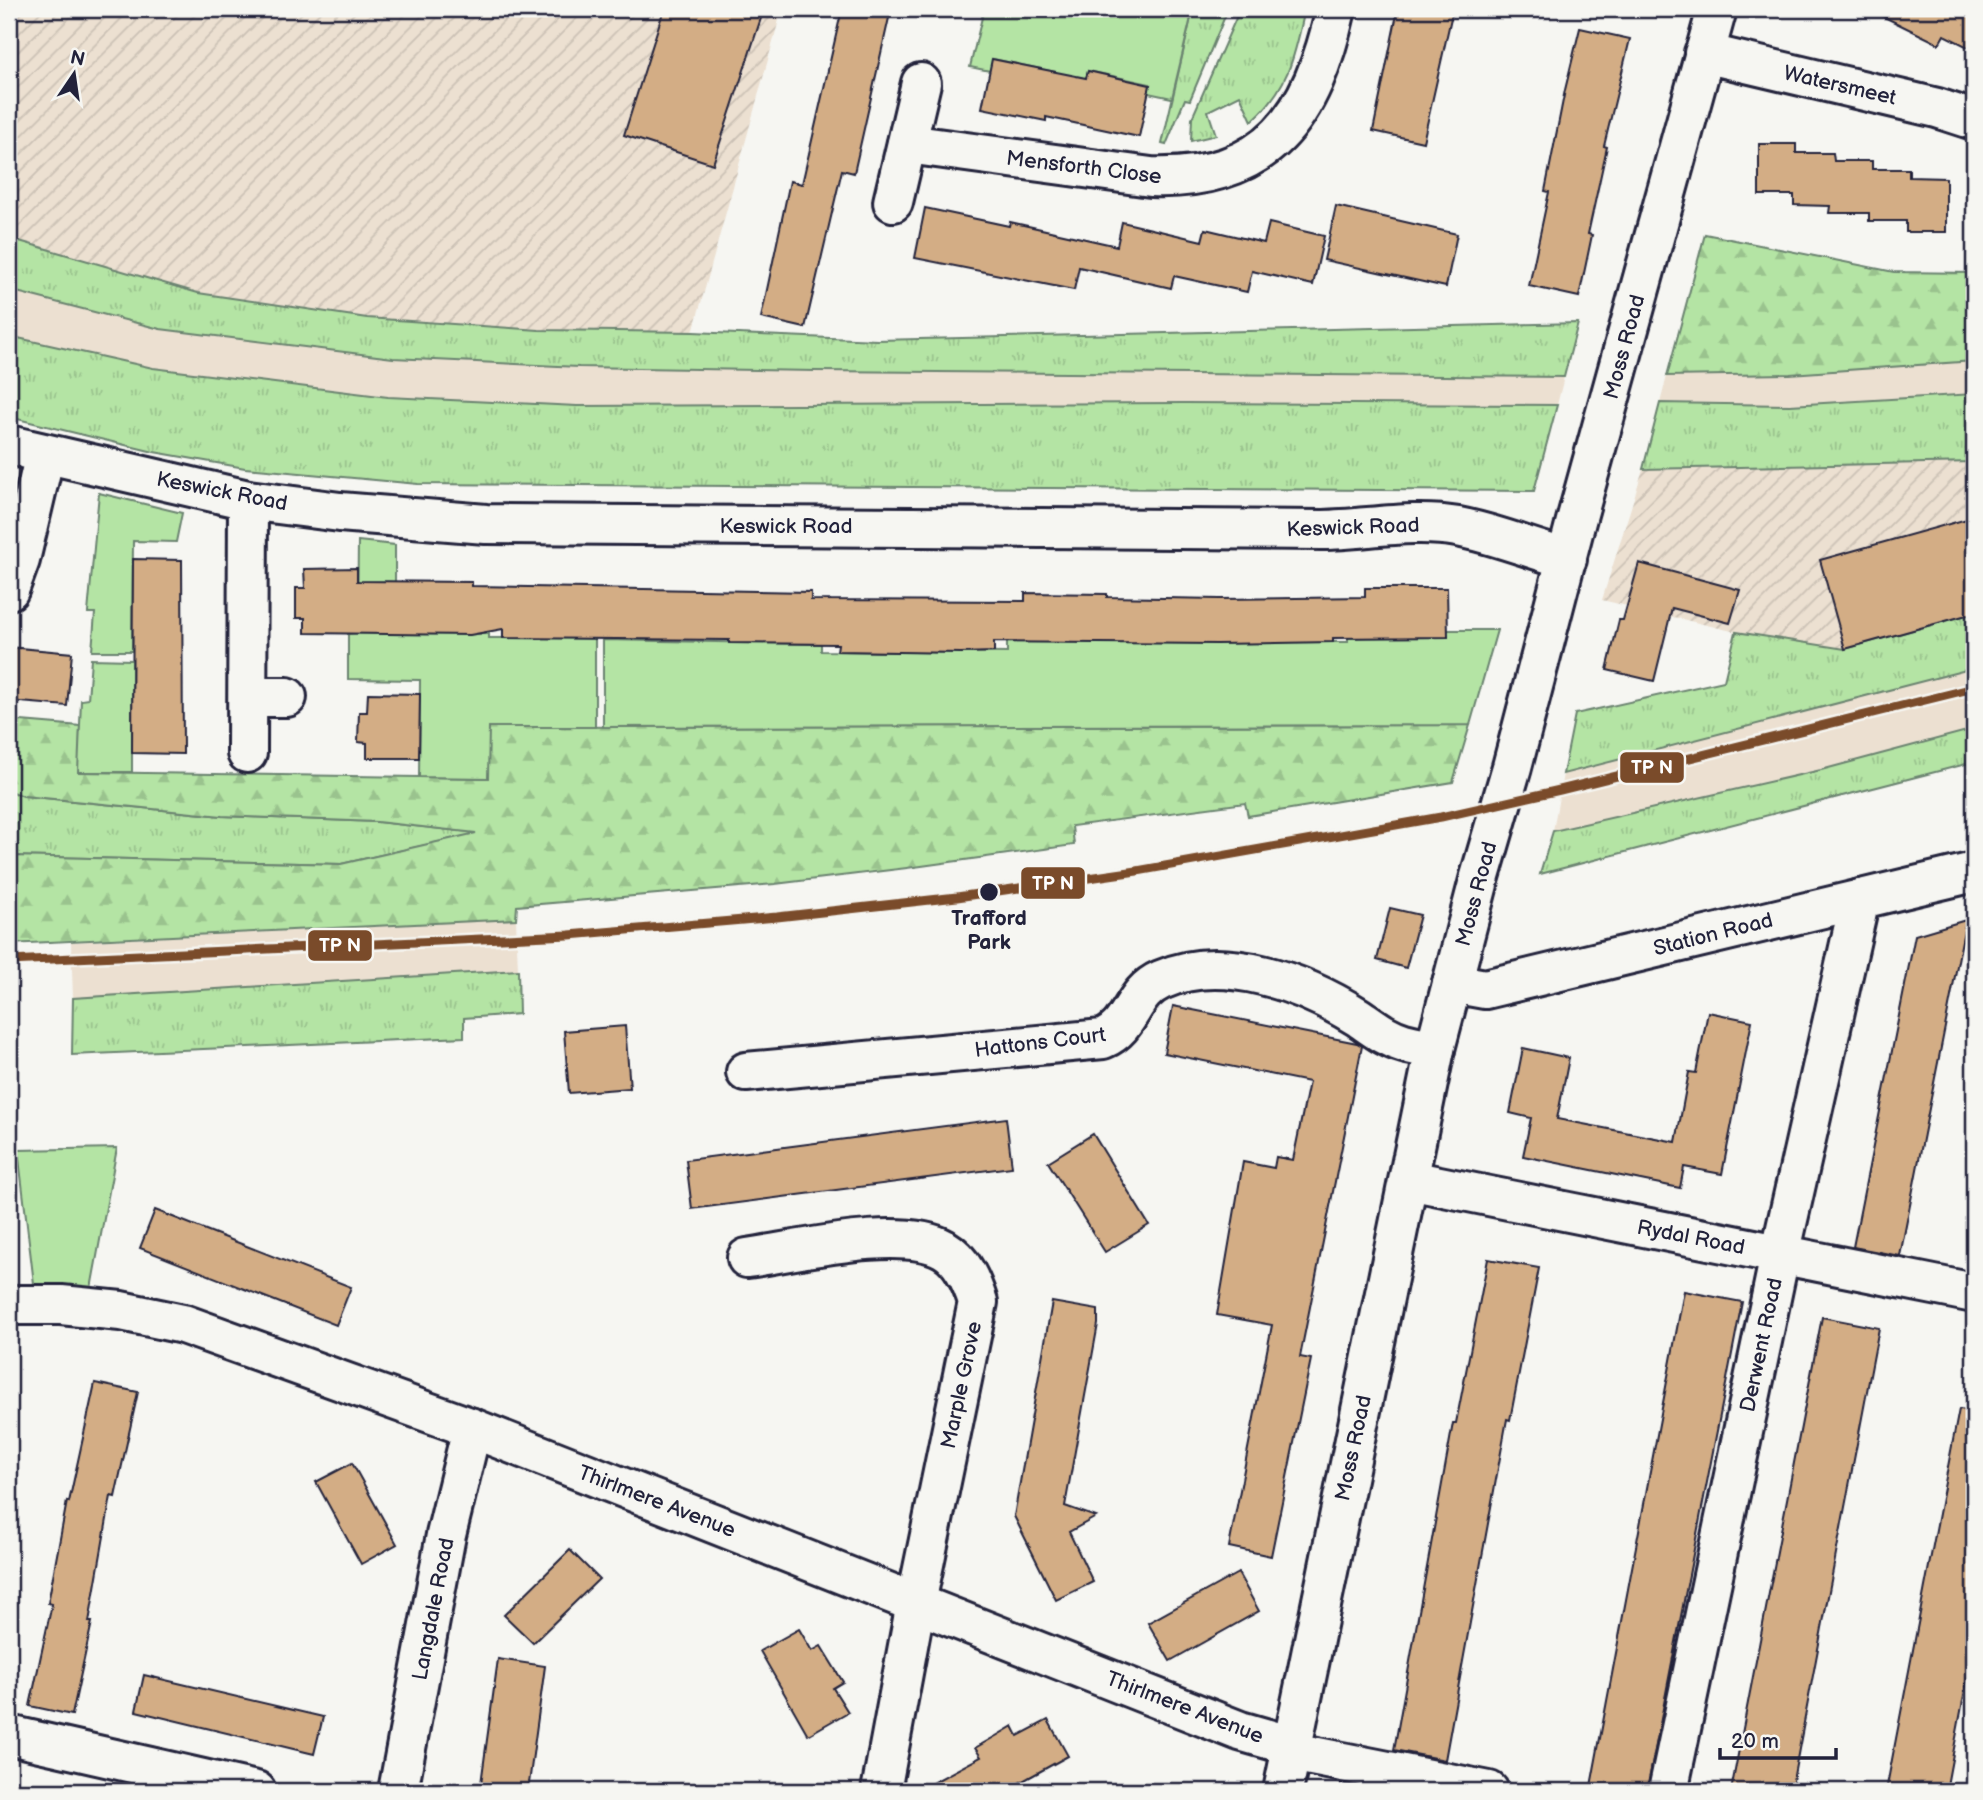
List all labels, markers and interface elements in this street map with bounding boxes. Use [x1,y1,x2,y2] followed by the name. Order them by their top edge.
[38,38,108,108] north arrow
[68,46,87,72] text: N
[1781,60,1899,111] street label: Watersmeet
[1005,146,1163,189] street label: Mensforth Close
[1599,292,1650,402] street label: Moss Road
[154,467,290,516] street label: Keswick Road
[1286,513,1420,542] street label: Keswick Road
[720,514,853,539] street label: Keswick Road
[1619,751,1685,784] line badge: TP N
[1631,757,1673,780] text: TP N
[1451,839,1502,949] street label: Moss Road
[1020,866,1086,900] line badge: TP N
[1032,873,1074,896] text: TP N
[978,881,1000,903] marker: Trafford Park
[951,906,1027,955] place label: Trafford Park
[1651,908,1775,961] street label: Station Road
[307,929,373,962] line badge: TP N
[319,935,361,958] text: TP N
[973,1022,1108,1063] street label: Hattons Court
[1635,1215,1747,1260] street label: Rydal Road
[1735,1276,1788,1414] street label: Derwent Road
[936,1319,987,1451] street label: Marple Grove
[1330,1393,1377,1503] street label: Moss Road
[575,1460,739,1543] street label: Thirlmere Avenue
[407,1536,460,1683] street label: Langdale Road
[1103,1666,1267,1749] street label: Thirlmere Avenue
[1720,1716,1836,1760] scale bar
[1731,1729,1779,1754] text: 20 m

